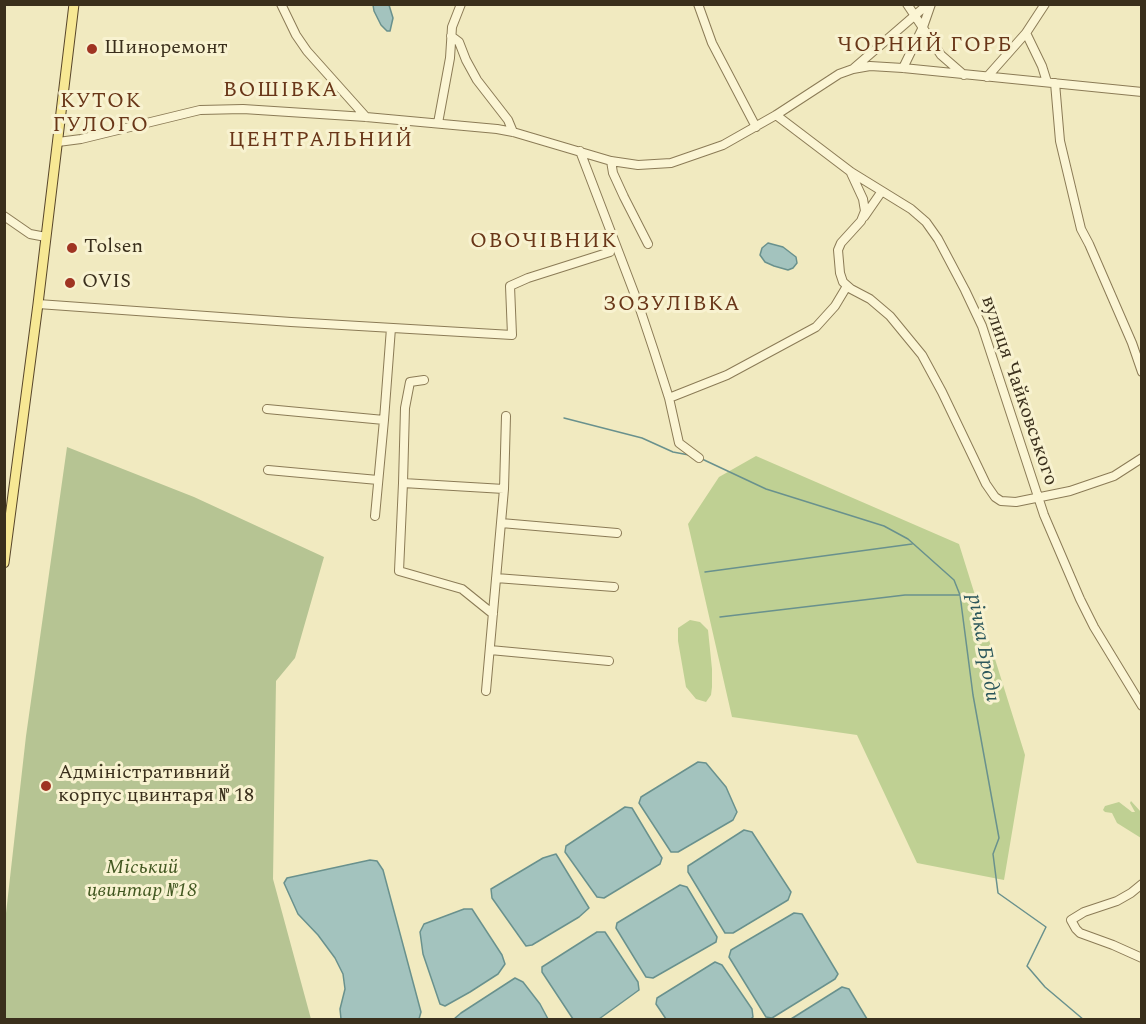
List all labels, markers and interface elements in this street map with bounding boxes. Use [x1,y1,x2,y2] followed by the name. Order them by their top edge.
[837,34,1013,60] district label: ЧОРНИЙ ГОРБ
[104,37,228,61] place label: Шиноремонт
[85,42,99,56] marker: Шиноремонт
[223,79,339,105] district label: ВОШІВКА
[53,90,149,140] district label: КУТОК ГУЛОГО
[228,129,414,155] district label: ЦЕНТРАЛЬНИЙ
[470,230,618,256] district label: ОВОЧІВНИК
[84,236,143,260] place label: Tolsen
[65,241,79,255] marker: Tolsen
[82,271,131,295] place label: OVIS
[63,276,77,290] marker: OVIS
[603,293,741,319] district label: ЗОЗУЛІВКА
[974,293,1062,489] street label: вулиця Чайковського
[960,592,1004,704] water label: річка Броди
[58,762,254,809] place label: Адміністративний корпус цвинтаря № 18
[39,779,53,793] marker: Адміністративний корпус цвинтаря № 18
[87,857,197,904] park label: Міський цвинтар №18

